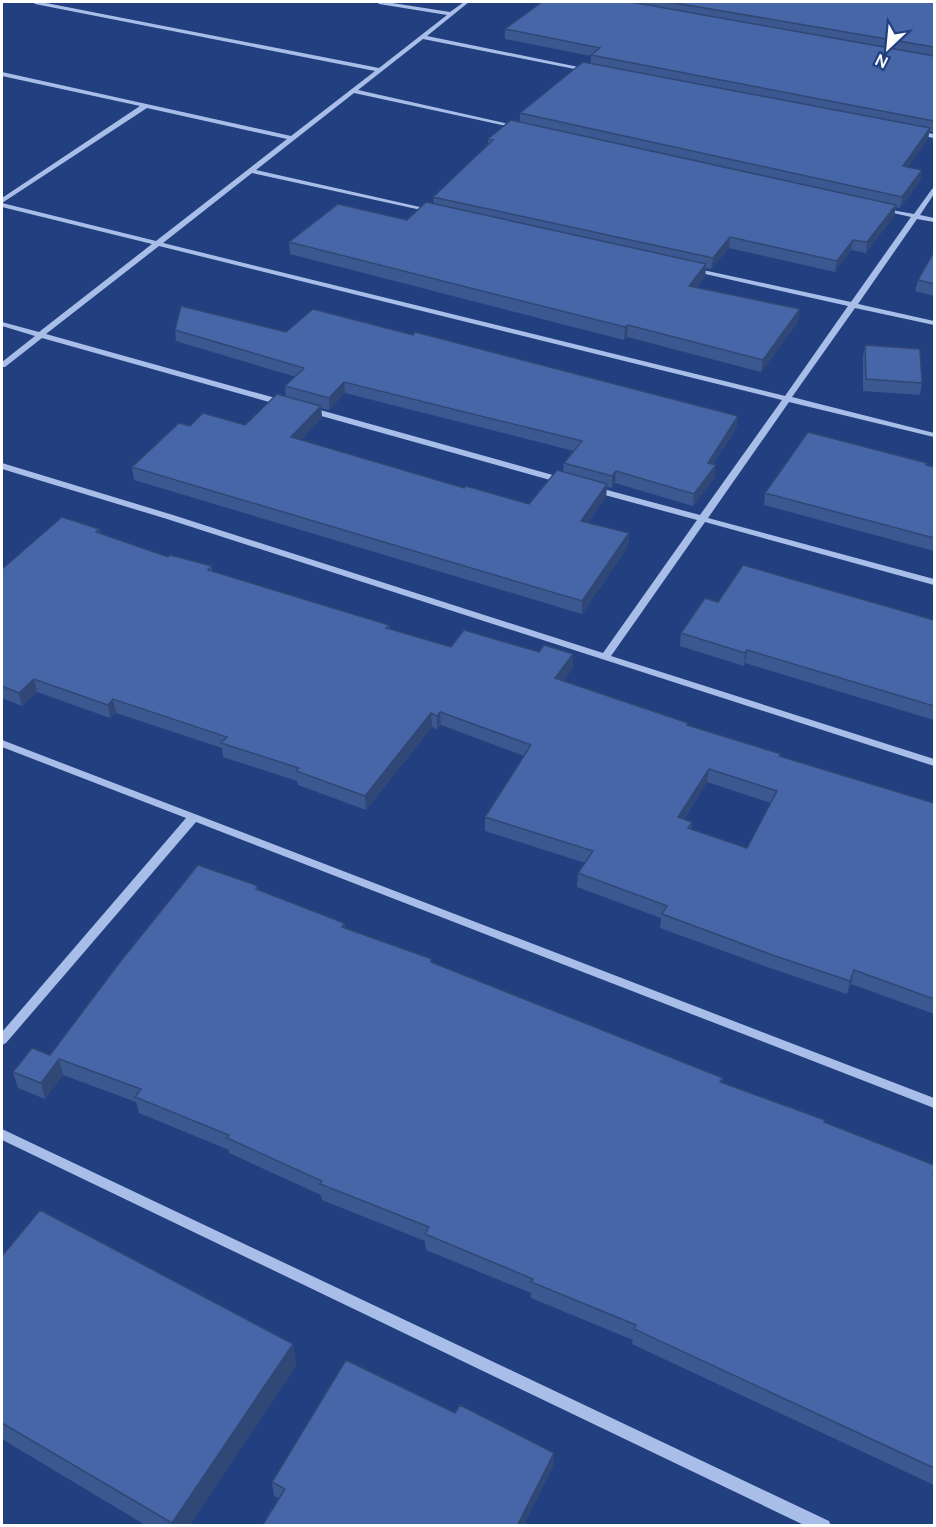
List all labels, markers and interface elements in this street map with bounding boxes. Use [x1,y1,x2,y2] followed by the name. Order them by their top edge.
[858,18,918,78] north arrow
[871,49,891,74] text: N

